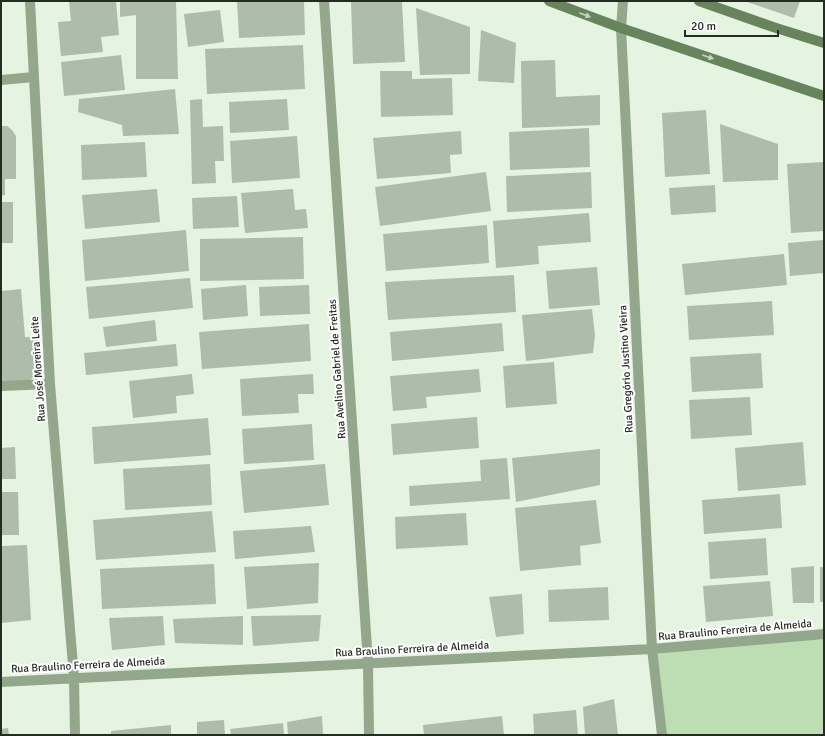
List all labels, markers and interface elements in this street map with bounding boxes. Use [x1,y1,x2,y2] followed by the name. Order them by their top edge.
[580,12,592,18] one-way arrow
[685,12,778,38] scale bar
[691,19,716,34] text: 20 m
[703,54,715,60] one-way arrow
[326,298,348,439] street label: Rua Avelino Gabriel de Freitas
[616,304,636,433] street label: Rua Gregório Justino Vieira
[28,316,48,422] street label: Rua José Moreira Leite
[658,617,813,643] street label: Rua Braulino Ferreira de Almeida
[335,638,490,660] street label: Rua Braulino Ferreira de Almeida
[11,654,166,676] street label: Rua Braulino Ferreira de Almeida

